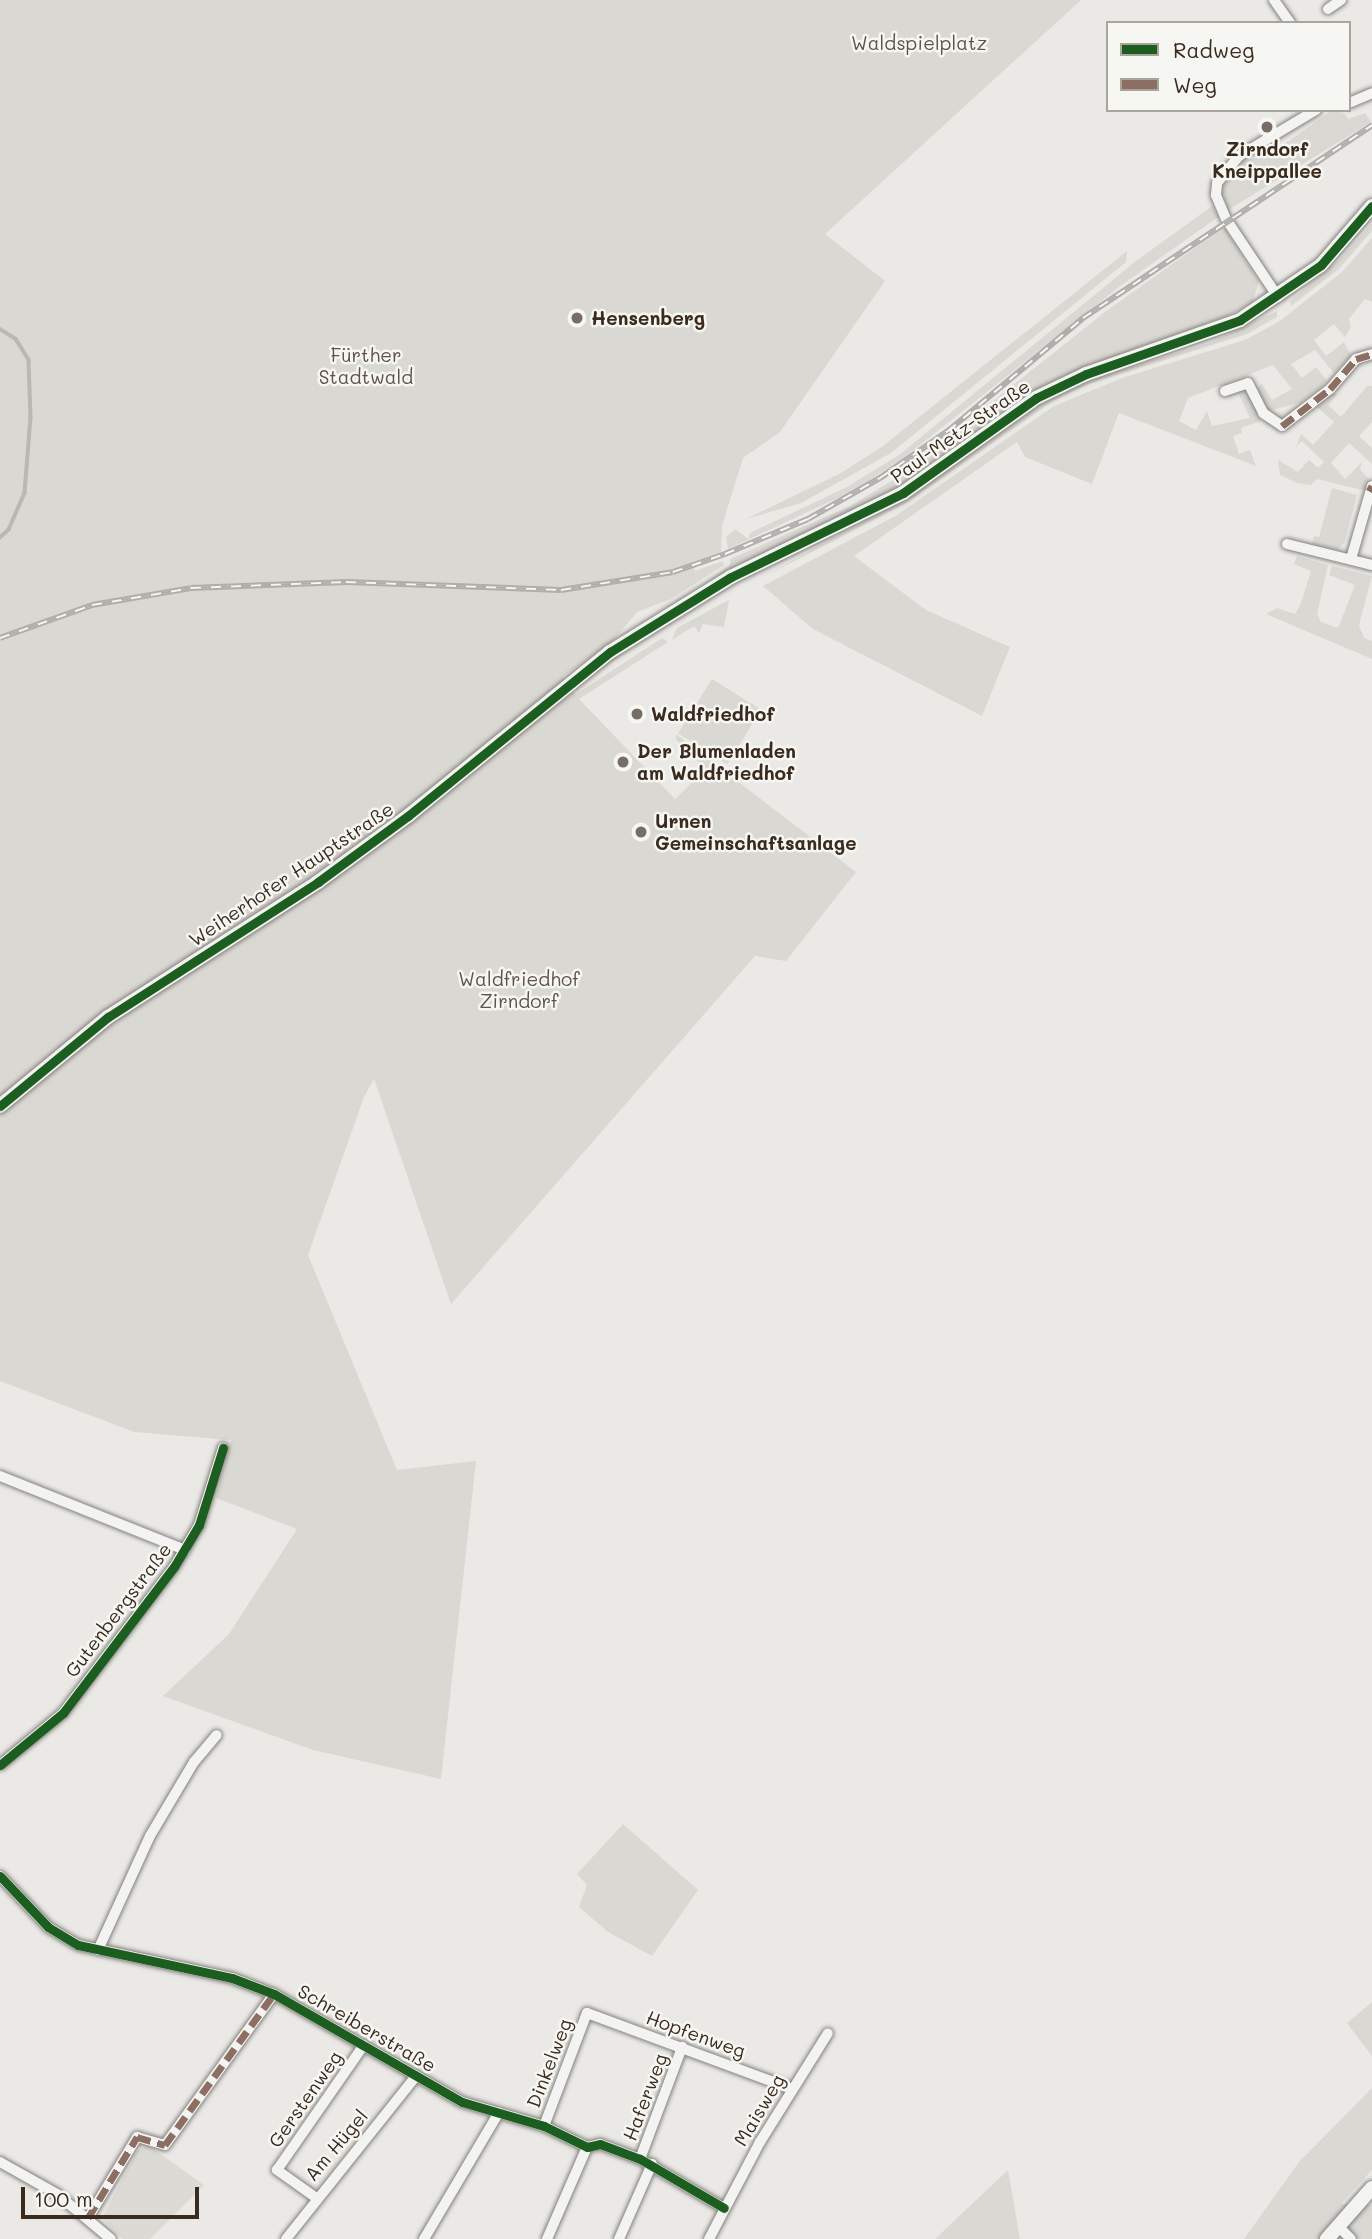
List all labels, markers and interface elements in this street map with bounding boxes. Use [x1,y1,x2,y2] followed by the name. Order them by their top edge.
[1106,21,1351,112] legend
[851,32,987,54] park label: Waldspielplatz
[1173,36,1254,63] text: Radweg
[1173,71,1217,98] text: Weg
[1259,119,1275,135] marker: Zirndorf Kneippallee
[1212,138,1322,182] place label: Zirndorf Kneippallee
[591,307,705,329] place label: Hensenberg
[569,310,585,326] marker: Hensenberg
[319,344,413,388] park label: Fürther Stadtwald
[886,374,1034,488] street label: Paul-Metz-Straße
[651,703,775,725] place label: Waldfriedhof
[629,706,645,722] marker: Waldfriedhof
[637,740,796,784] place label: Der Blumenladen am Waldfriedhof
[615,754,631,770] marker: Der Blumenladen am Waldfriedhof
[184,797,398,951] street label: Weiherhofer Hauptstraße
[655,810,856,854] place label: Urnen Gemeinschaftsanlage
[633,824,649,840] marker: Urnen Gemeinschaftsanlage
[458,968,580,1012] park label: Waldfriedhof Zirndorf
[60,1538,176,1682] street label: Gutenbergstraße
[294,1979,440,2077] street label: Schreiberstraße
[643,2006,749,2062] street label: Hopfenweg
[522,2015,576,2111] street label: Dinkelweg
[263,2046,347,2152] street label: Gerstenweg
[618,2050,672,2144] street label: Haferweg
[729,2070,789,2150] street label: Maisweg
[300,2105,372,2185] street label: Am Hügel
[24,2172,203,2216] scale bar
[34,2185,93,2212] text: 100 m

